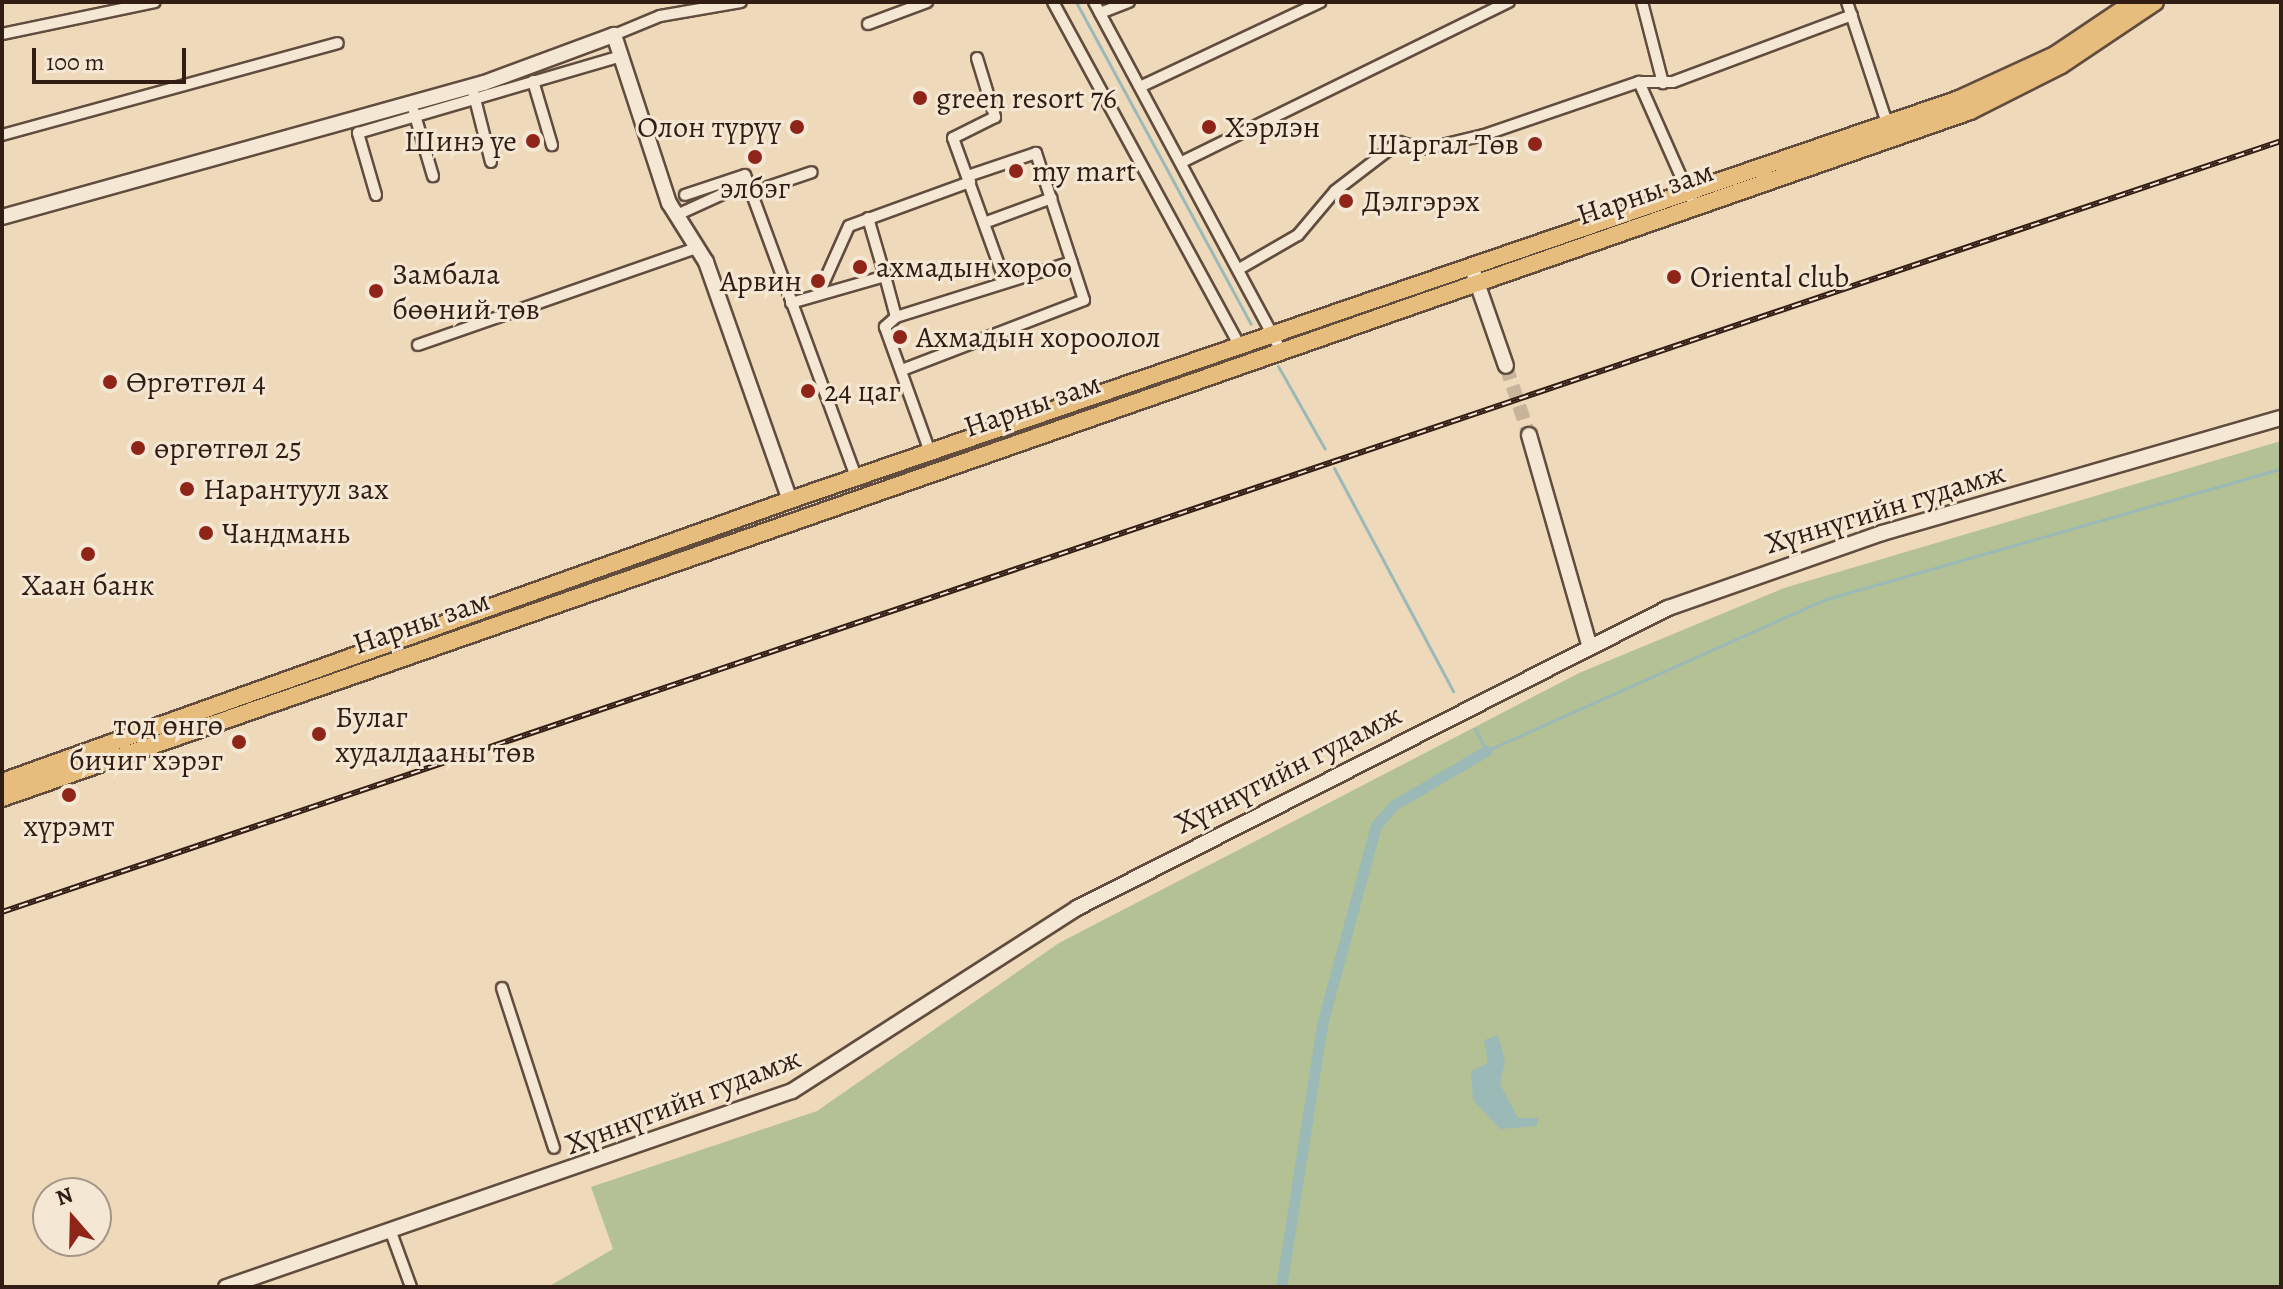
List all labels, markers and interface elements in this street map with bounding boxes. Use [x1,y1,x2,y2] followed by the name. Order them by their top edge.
[36,32,190,82] scale bar
[46,46,105,78] text: 100 m
[936,80,1117,116] place label: green resort 76
[911,89,929,107] marker: green resort 76
[637,109,781,145] place label: Олон түрүү
[1225,109,1320,145] place label: Хэрлэн
[788,118,806,136] marker: Олон түрүү
[1200,118,1218,136] marker: Хэрлэн
[404,123,517,159] place label: Шинэ үе
[1367,126,1519,162] place label: Шаргал Төв
[524,132,542,150] marker: Шинэ үе
[1526,135,1544,153] marker: Шаргал Төв
[746,148,764,166] marker: элбэг
[1032,153,1136,189] place label: my mart
[1572,153,1718,233] street label: Нарны зам
[1007,162,1025,180] marker: my mart
[720,170,790,206] place label: элбэг
[1362,183,1480,219] place label: Дэлгэрэх
[1337,192,1355,210] marker: Дэлгэрэх
[876,249,1072,285] place label: ахмадын хороо
[392,256,540,326] place label: Замбала бөөний төв
[851,258,869,276] marker: ахмадын хороо
[1690,259,1849,295] place label: Oriental club
[720,263,802,299] place label: Арвин
[1665,268,1683,286] marker: Oriental club
[809,272,827,290] marker: Арвин
[367,282,385,300] marker: Замбала бөөний төв
[916,319,1161,355] place label: Ахмадын хороолол
[891,328,909,346] marker: Ахмадын хороолол
[126,364,266,400] place label: Өргөтгөл 4
[959,365,1105,445] street label: Нарны зам
[101,373,119,391] marker: Өргөтгөл 4
[824,373,901,409] place label: 24 цаг
[799,382,817,400] marker: 24 цаг
[154,430,302,466] place label: өргөтгөл 25
[129,439,147,457] marker: өргөтгөл 25
[1761,454,2009,562] street label: Хүннүгийн гудамж
[203,471,389,507] place label: Нарантуул зах
[178,480,196,498] marker: Нарантуул зах
[222,515,350,551] place label: Чандмань
[197,524,215,542] marker: Чандмань
[79,545,97,563] marker: Хаан банк
[21,567,155,603] place label: Хаан банк
[348,582,494,662] street label: Нарны зам
[1169,696,1407,842] street label: Хүннүгийн гудамж
[335,699,535,770] place label: Булаг худалдааны төв
[69,707,223,778] place label: тод өнгө бичиг хэрэг
[310,725,328,743] marker: Булаг худалдааны төв
[230,733,248,751] marker: тод өнгө бичиг хэрэг
[60,786,78,804] marker: хүрэмт
[23,808,115,844] place label: хүрэмт
[560,1040,806,1162] street label: Хүннүгийн гудамж
[32,1177,112,1257] north arrow
[52,1179,77,1213] text: N

